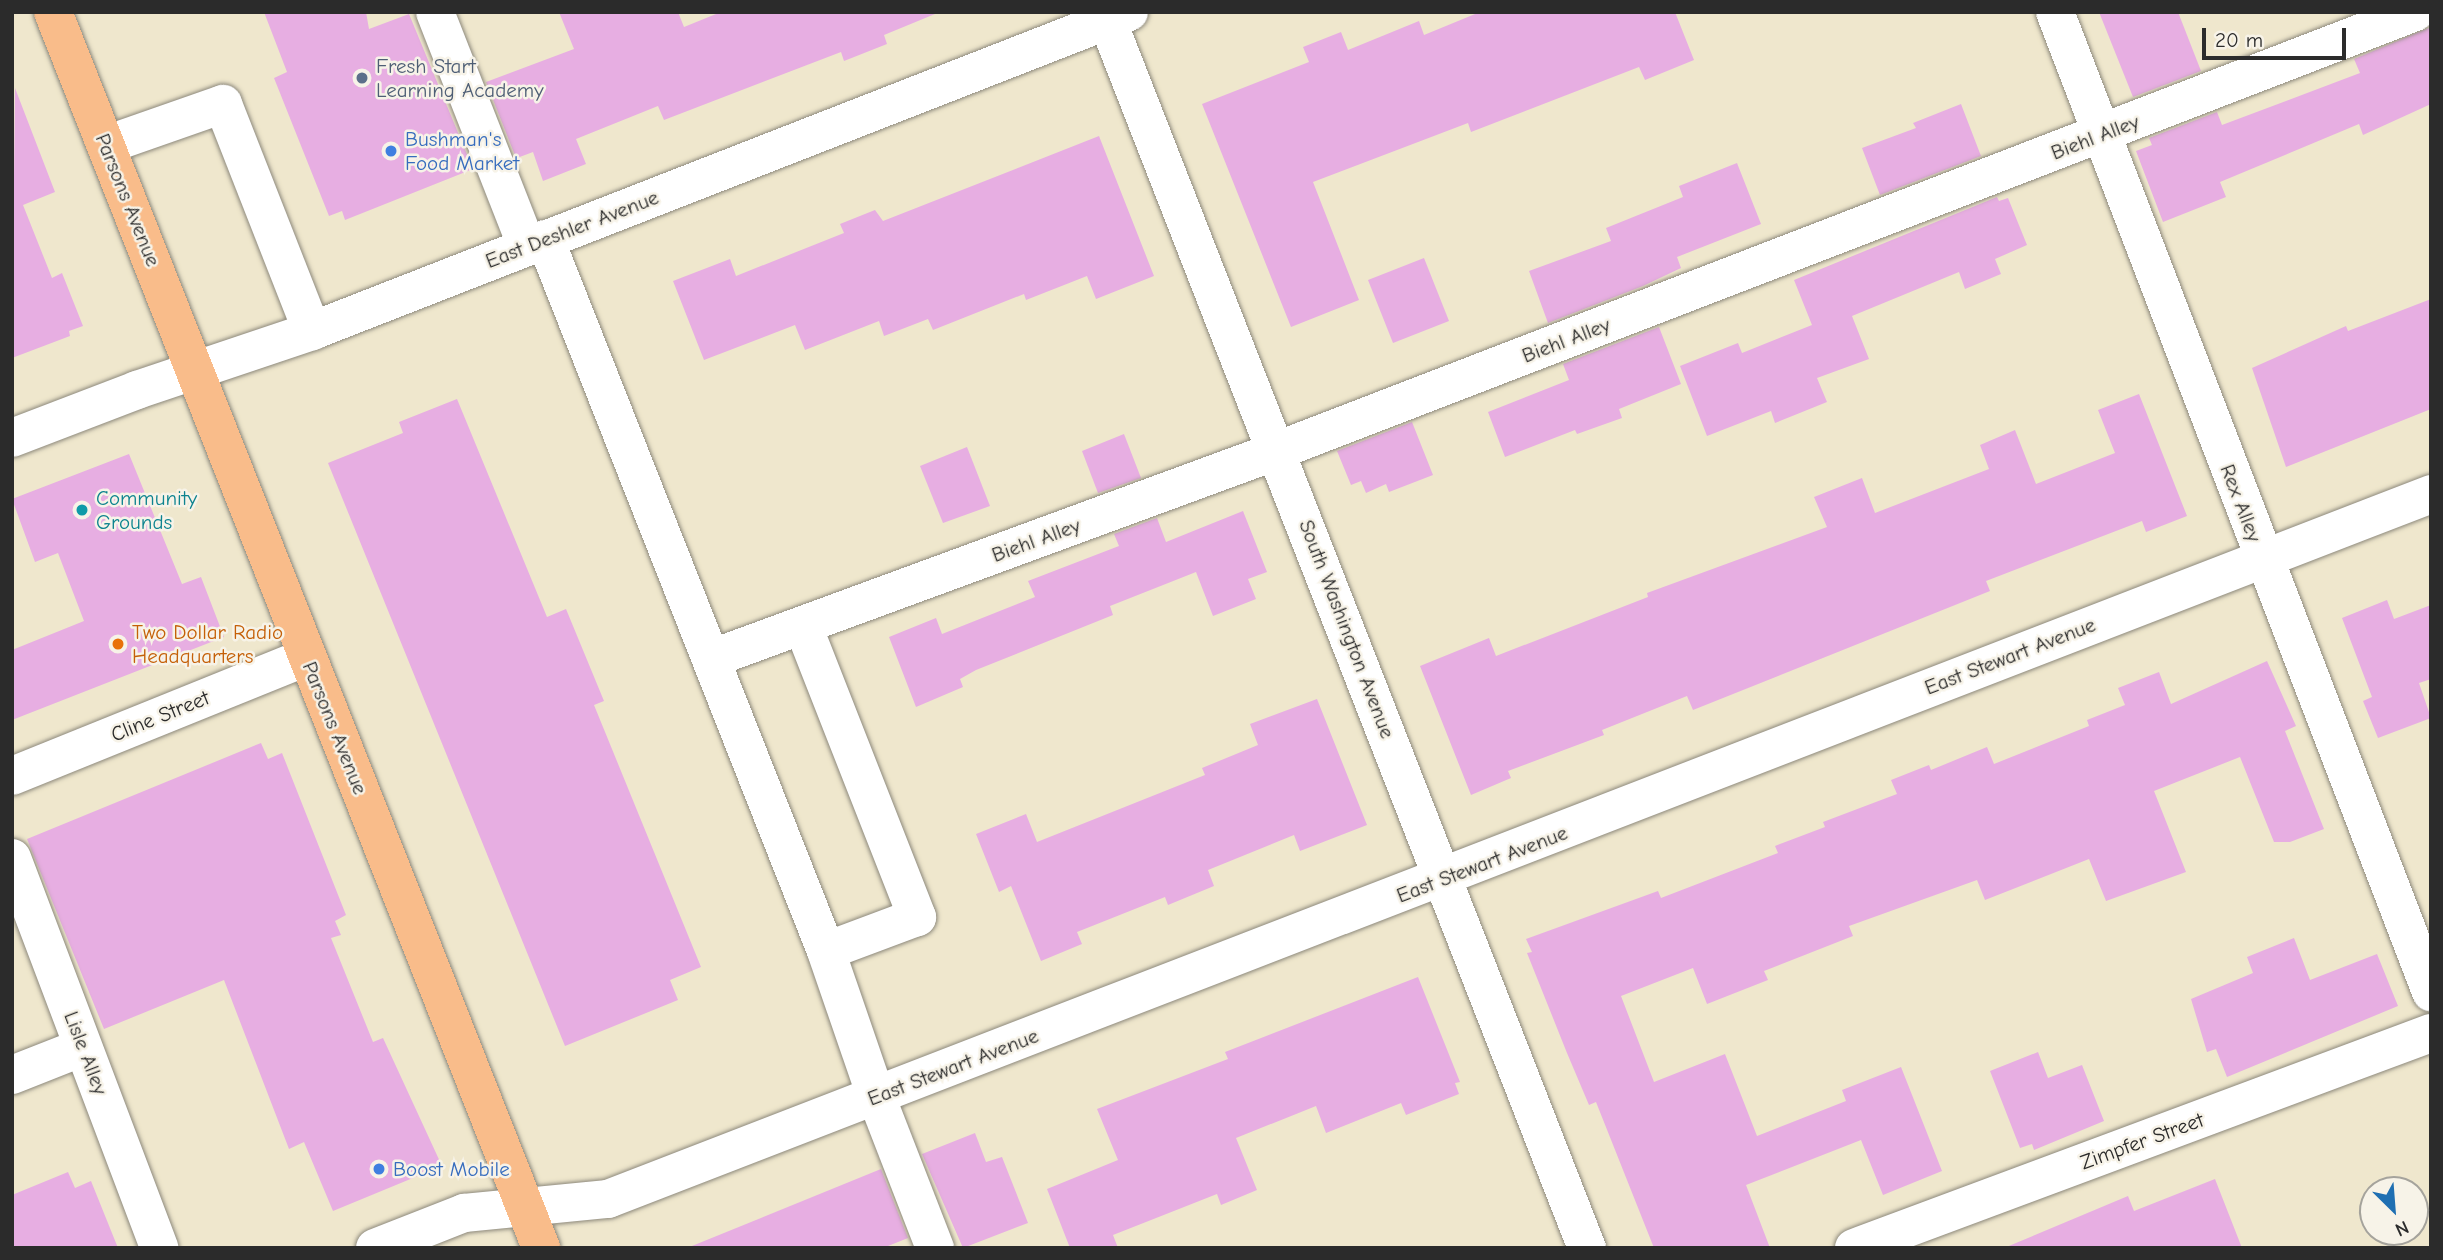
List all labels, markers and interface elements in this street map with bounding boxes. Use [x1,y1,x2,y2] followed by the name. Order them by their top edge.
[2205,14,2348,58] scale bar
[2215,28,2263,52] text: 20 m
[376,53,544,103] place label: Fresh Start Learning Academy
[354,70,370,86] marker: Fresh Start Learning Academy
[2047,109,2143,165] street label: Biehl Alley
[405,126,519,176] place label: Bushman's Food Market
[90,130,166,270] street label: Parsons Avenue
[383,143,399,159] marker: Bushman's Food Market
[482,184,662,274] street label: East Deshler Avenue
[1518,312,1614,368] street label: Biehl Alley
[2215,461,2267,545] street label: Rex Alley
[96,485,197,535] place label: Community Grounds
[74,502,90,518] marker: Community Grounds
[988,512,1084,568] street label: Biehl Alley
[1294,516,1400,742] street label: South Washington Avenue
[1921,612,2099,700] street label: East Stewart Avenue
[132,619,283,669] place label: Two Dollar Radio Headquarters
[110,636,126,652] marker: Two Dollar Radio Headquarters
[297,658,373,798] street label: Parsons Avenue
[107,685,213,747] street label: Cline Street
[1393,820,1571,908] street label: East Stewart Avenue
[59,1008,113,1098] street label: Lisle Alley
[864,1023,1042,1111] street label: East Stewart Avenue
[2077,1107,2207,1175] street label: Zimpfer Street
[393,1156,510,1182] place label: Boost Mobile
[371,1161,387,1177] marker: Boost Mobile
[2359,1176,2429,1246] north arrow
[2392,1216,2412,1241] text: N

